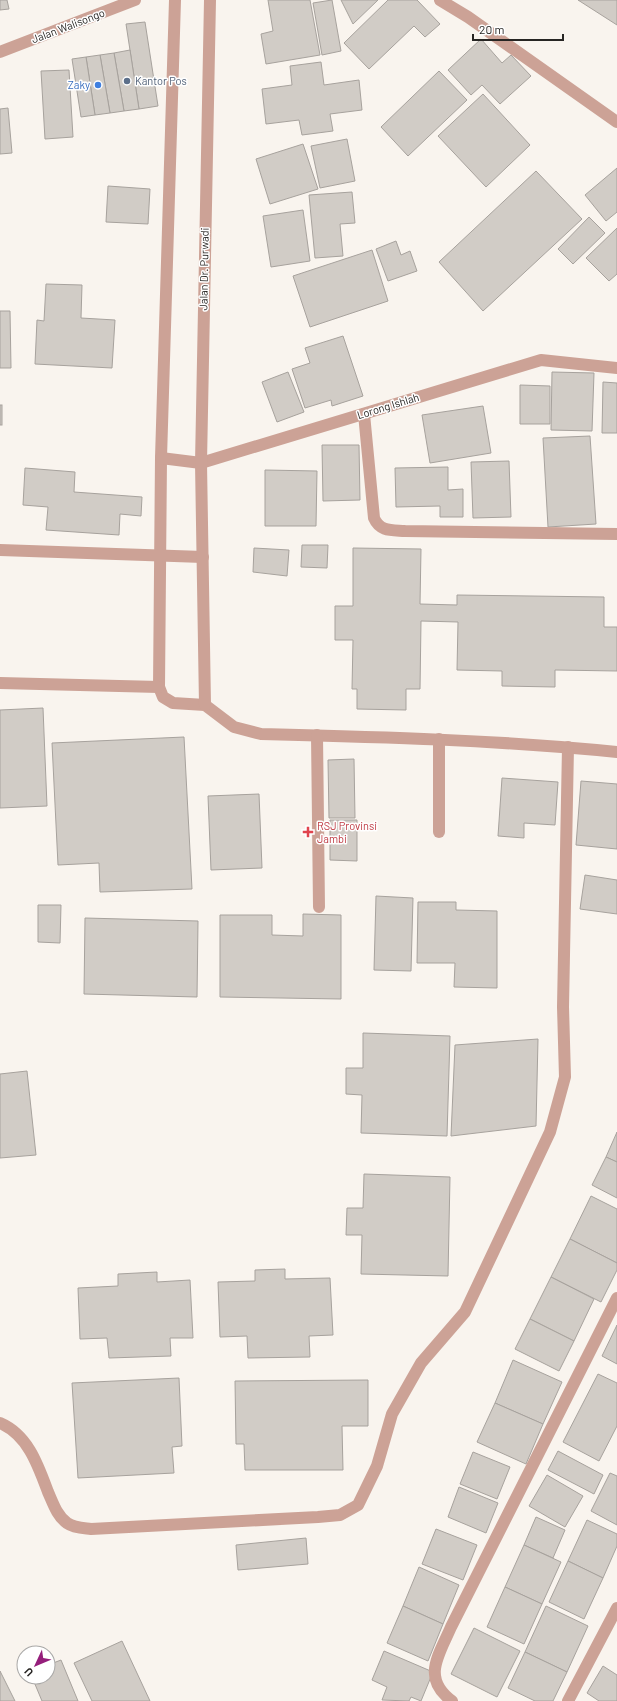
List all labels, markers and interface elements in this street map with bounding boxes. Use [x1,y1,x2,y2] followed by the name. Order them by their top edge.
[29,6,106,45] street label: Jalan Walisongo
[473,16,563,42] scale bar
[479,22,505,36] text: 20 m
[135,74,187,87] place label: Kantor Pos
[122,76,132,86] marker: Kantor Pos
[68,78,90,91] place label: Zaky
[93,80,103,90] marker: Zaky
[196,227,211,311] street label: Jalan Dr. Purwadi
[355,390,421,421] street label: Lorong Ishlah
[317,819,377,845] place label: RSJ Provinsi Jambi
[302,826,314,838] marker: RSJ Provinsi Jambi
[16,1645,56,1685] north arrow
[21,1665,36,1679] text: U

